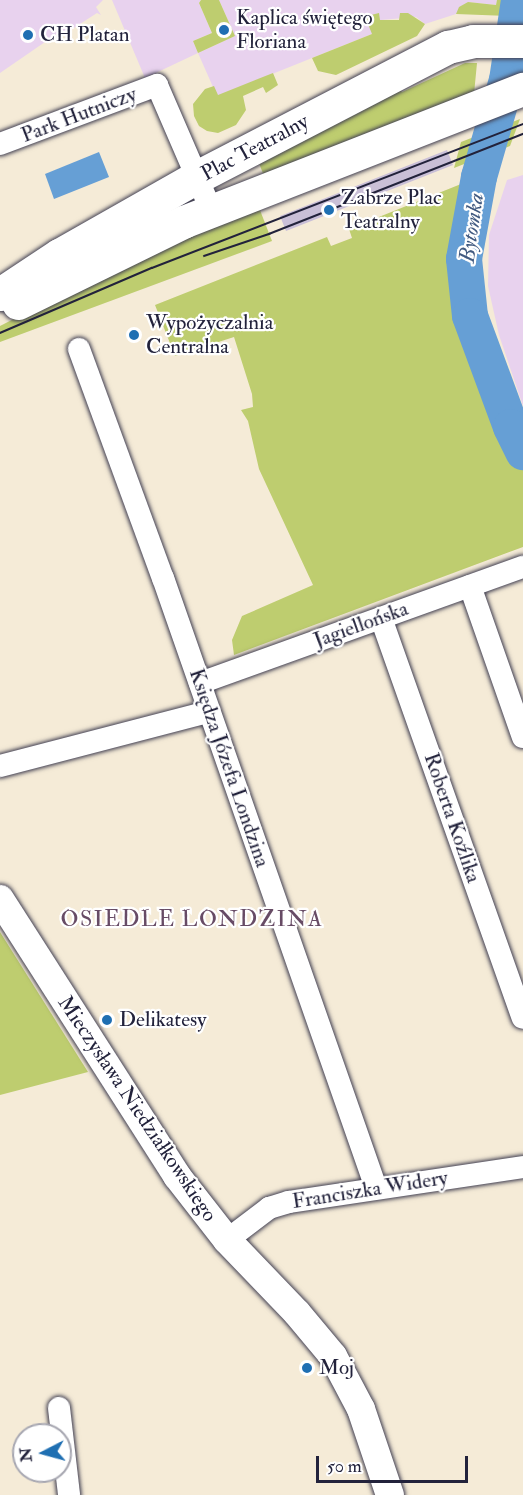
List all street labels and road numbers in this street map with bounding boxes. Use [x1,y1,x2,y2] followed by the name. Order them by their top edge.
[18,81,140,149] street label: Park Hutniczy
[197,109,313,187] street label: Plac Teatralny
[310,596,412,654] street label: Jagiellońska
[183,665,275,871] street label: Księdza Józefa Londzina
[418,750,486,886] street label: Roberta Koźlika
[52,991,222,1227] street label: Mieczysława Niedziałkowskiego
[290,1165,450,1215] street label: Franciszka Widery

